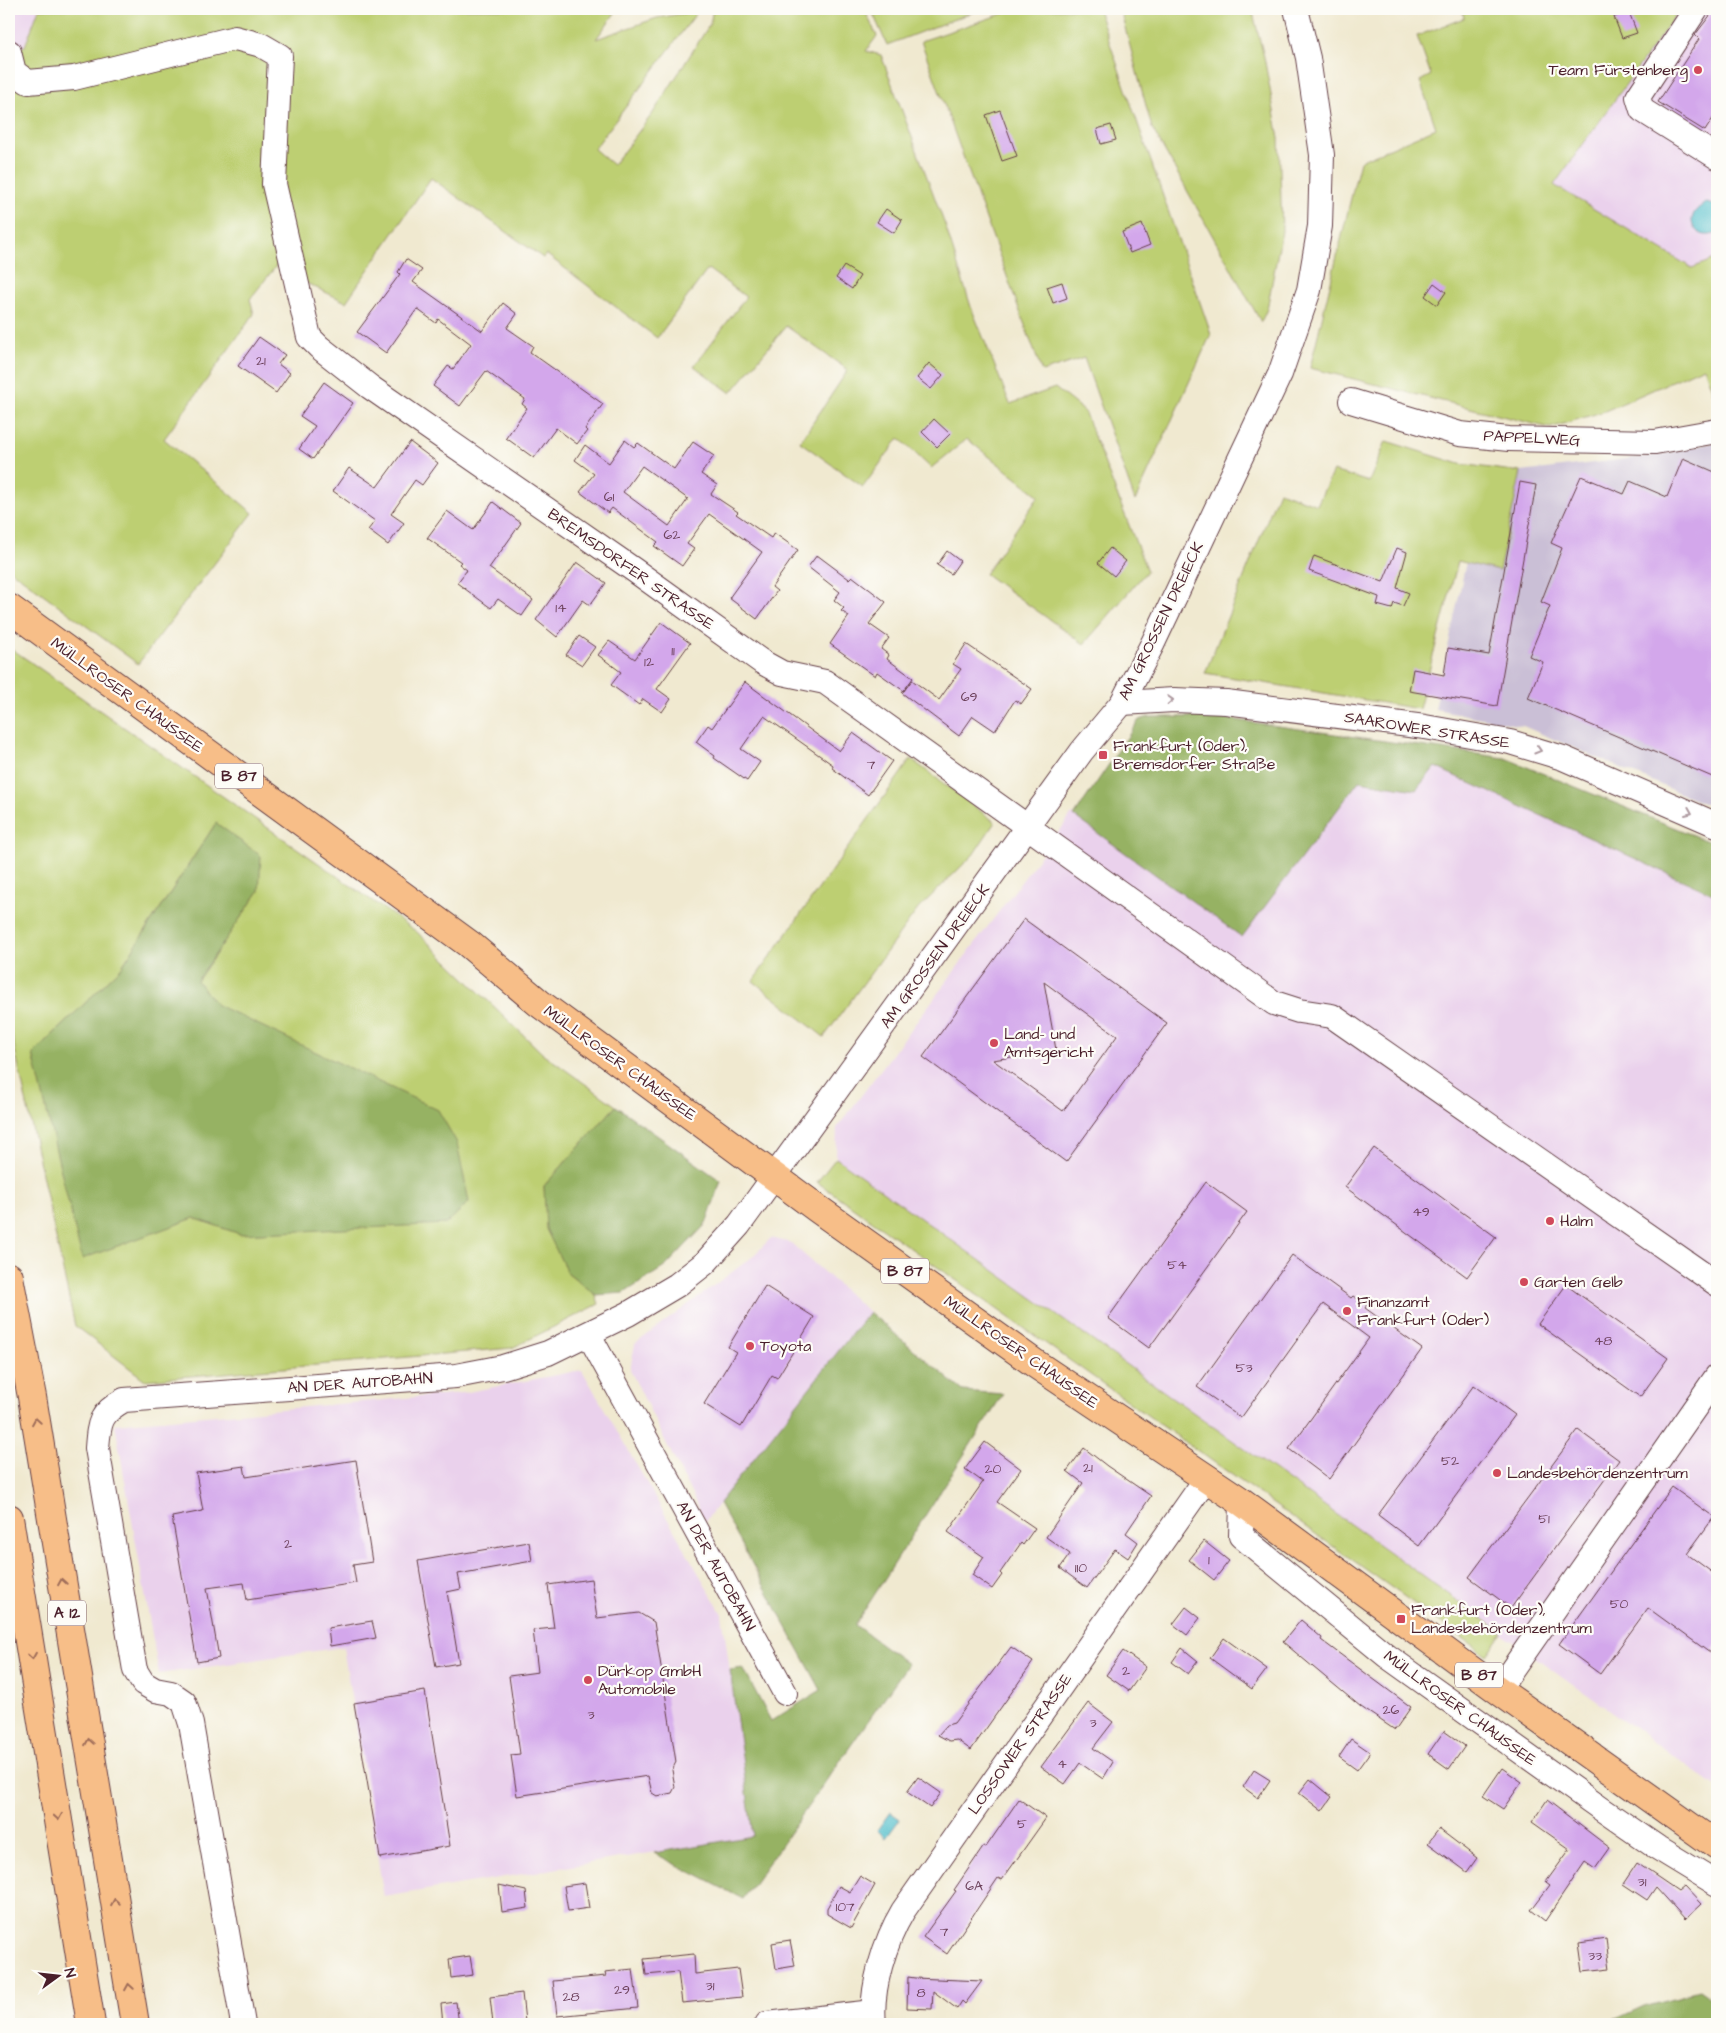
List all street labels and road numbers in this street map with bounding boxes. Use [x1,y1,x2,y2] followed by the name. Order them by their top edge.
[1483,424,1581,452] street label: PAPPELWEG
[543,503,719,635] street label: BREMSDORFER STRASSE
[1113,538,1209,704] street label: AM GROSSEN DREIECK
[46,632,208,758] street label: MÜLLROSER CHAUSSEE
[1343,706,1512,754] street label: SAAROWER STRASSE
[215,764,263,788] road number: B 87
[875,879,995,1033] street label: AM GROSSEN DREIECK
[539,1000,701,1126] street label: MÜLLROSER CHAUSSEE
[881,1258,929,1284] road number: B 87
[939,1290,1103,1414] street label: MÜLLROSER CHAUSSEE
[287,1367,433,1399] street label: AN DER AUTOBAHN
[671,1497,761,1635] street label: AN DER AUTOBAHN
[48,1600,86,1626] road number: A 12
[1379,1645,1541,1771] street label: MÜLLROSER CHAUSSEE
[1455,1662,1503,1688] road number: B 87
[963,1669,1077,1819] street label: LOSSOWER STRASSE

